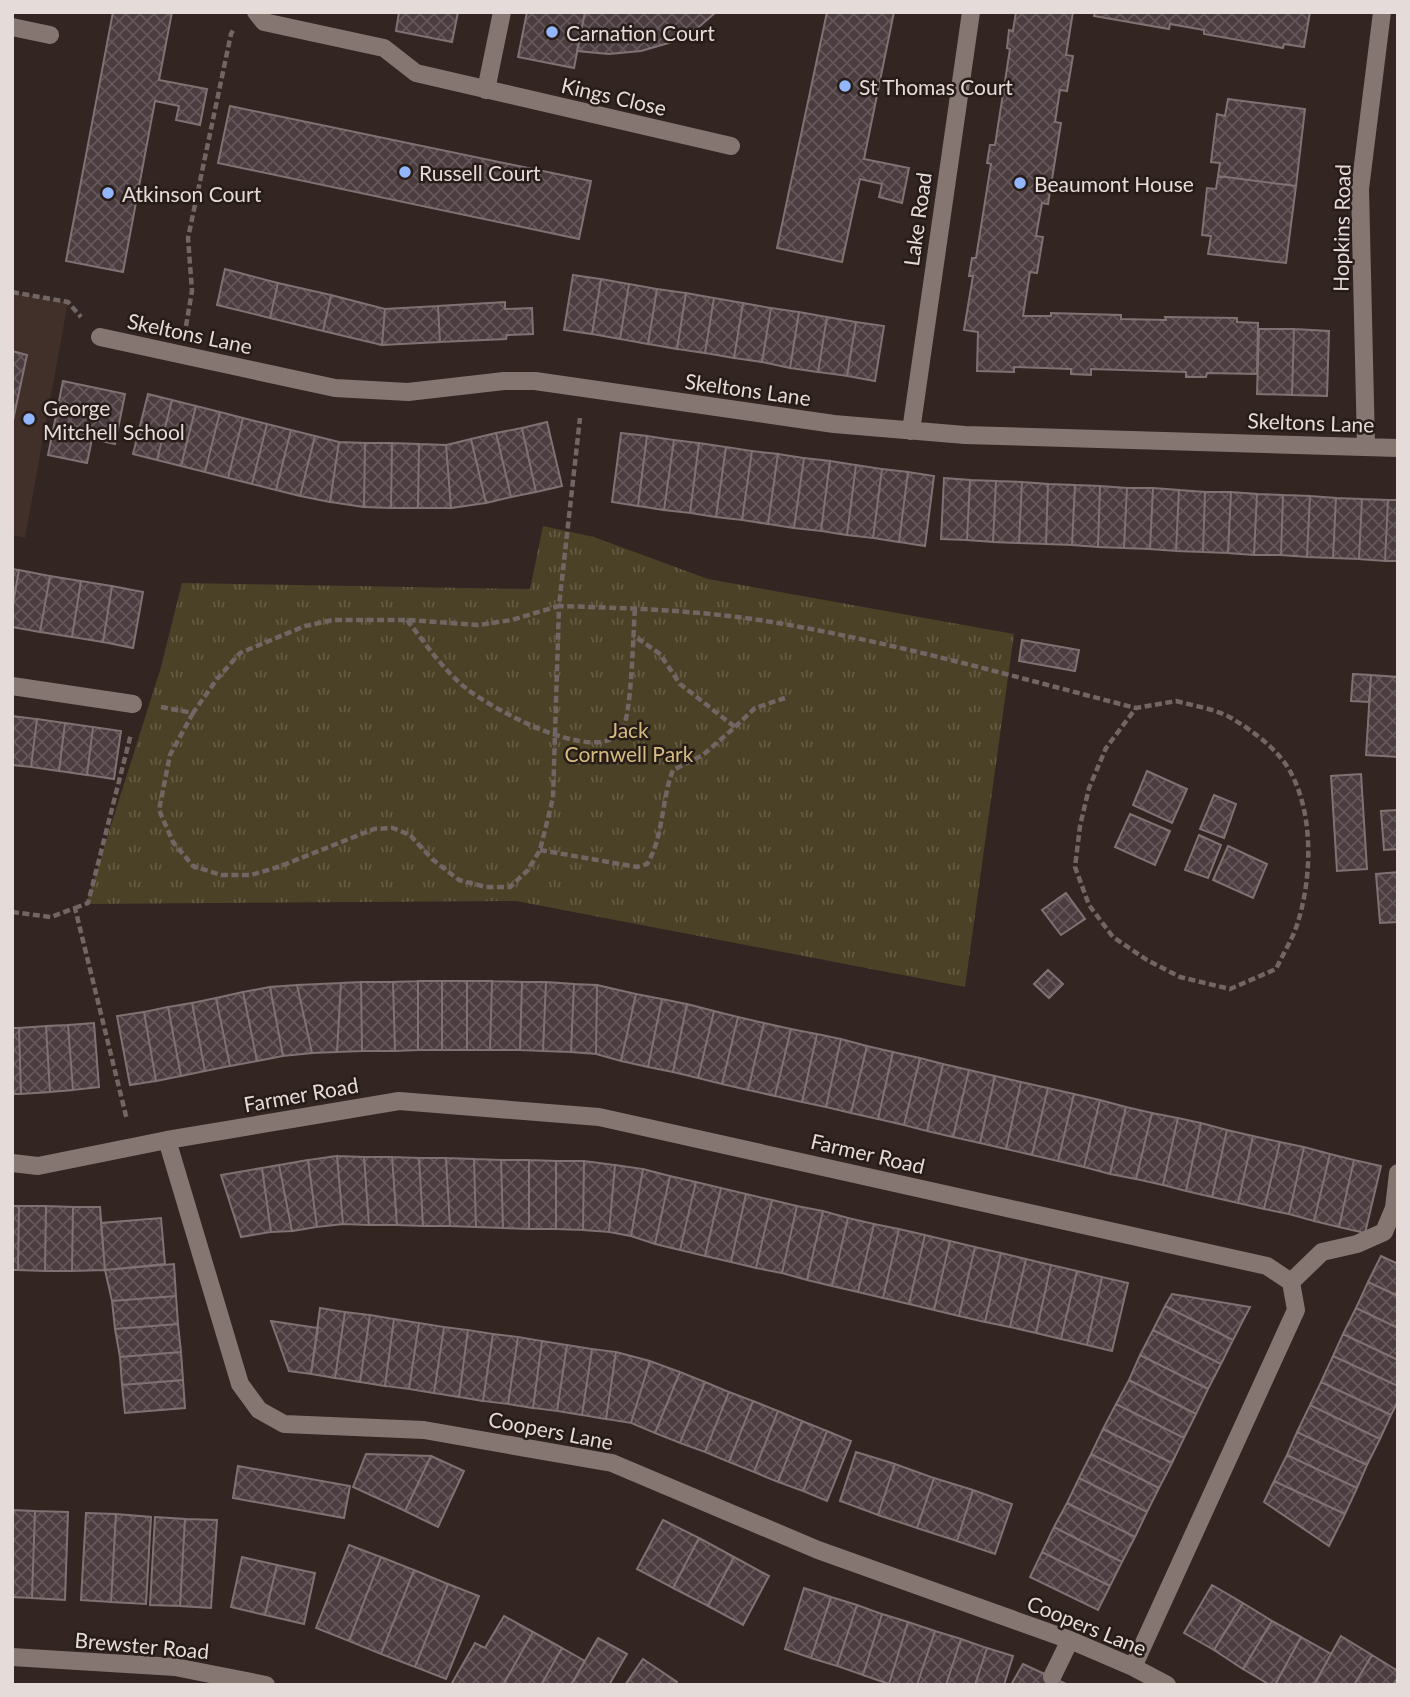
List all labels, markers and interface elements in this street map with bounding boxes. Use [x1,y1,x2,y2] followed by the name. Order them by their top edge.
[566,20,715,45] place label: Carnation Court
[544,24,560,40] marker: Carnation Court
[559,72,669,120] street label: Kings Close
[859,74,1013,99] place label: St Thomas Court
[837,78,853,94] marker: St Thomas Court
[419,160,541,185] place label: Russell Court
[397,164,413,180] marker: Russell Court
[1327,164,1355,292] street label: Hopkins Road
[898,171,936,267] street label: Lake Road
[1034,171,1194,196] place label: Beaumont House
[1012,175,1028,191] marker: Beaumont House
[122,181,262,206] place label: Atkinson Court
[100,185,116,201] marker: Atkinson Court
[125,308,255,358] street label: Skeltons Lane
[683,368,813,410] street label: Skeltons Lane
[43,395,185,444] place label: George Mitchell School
[1247,407,1375,437] street label: Skeltons Lane
[21,411,37,427] marker: George Mitchell School
[565,717,694,766] park label: Jack Cornwell Park
[242,1072,360,1116] street label: Farmer Road
[809,1128,927,1178] street label: Farmer Road
[486,1406,616,1454] street label: Coopers Lane
[1024,1590,1150,1660] street label: Coopers Lane
[74,1627,210,1663] street label: Brewster Road

